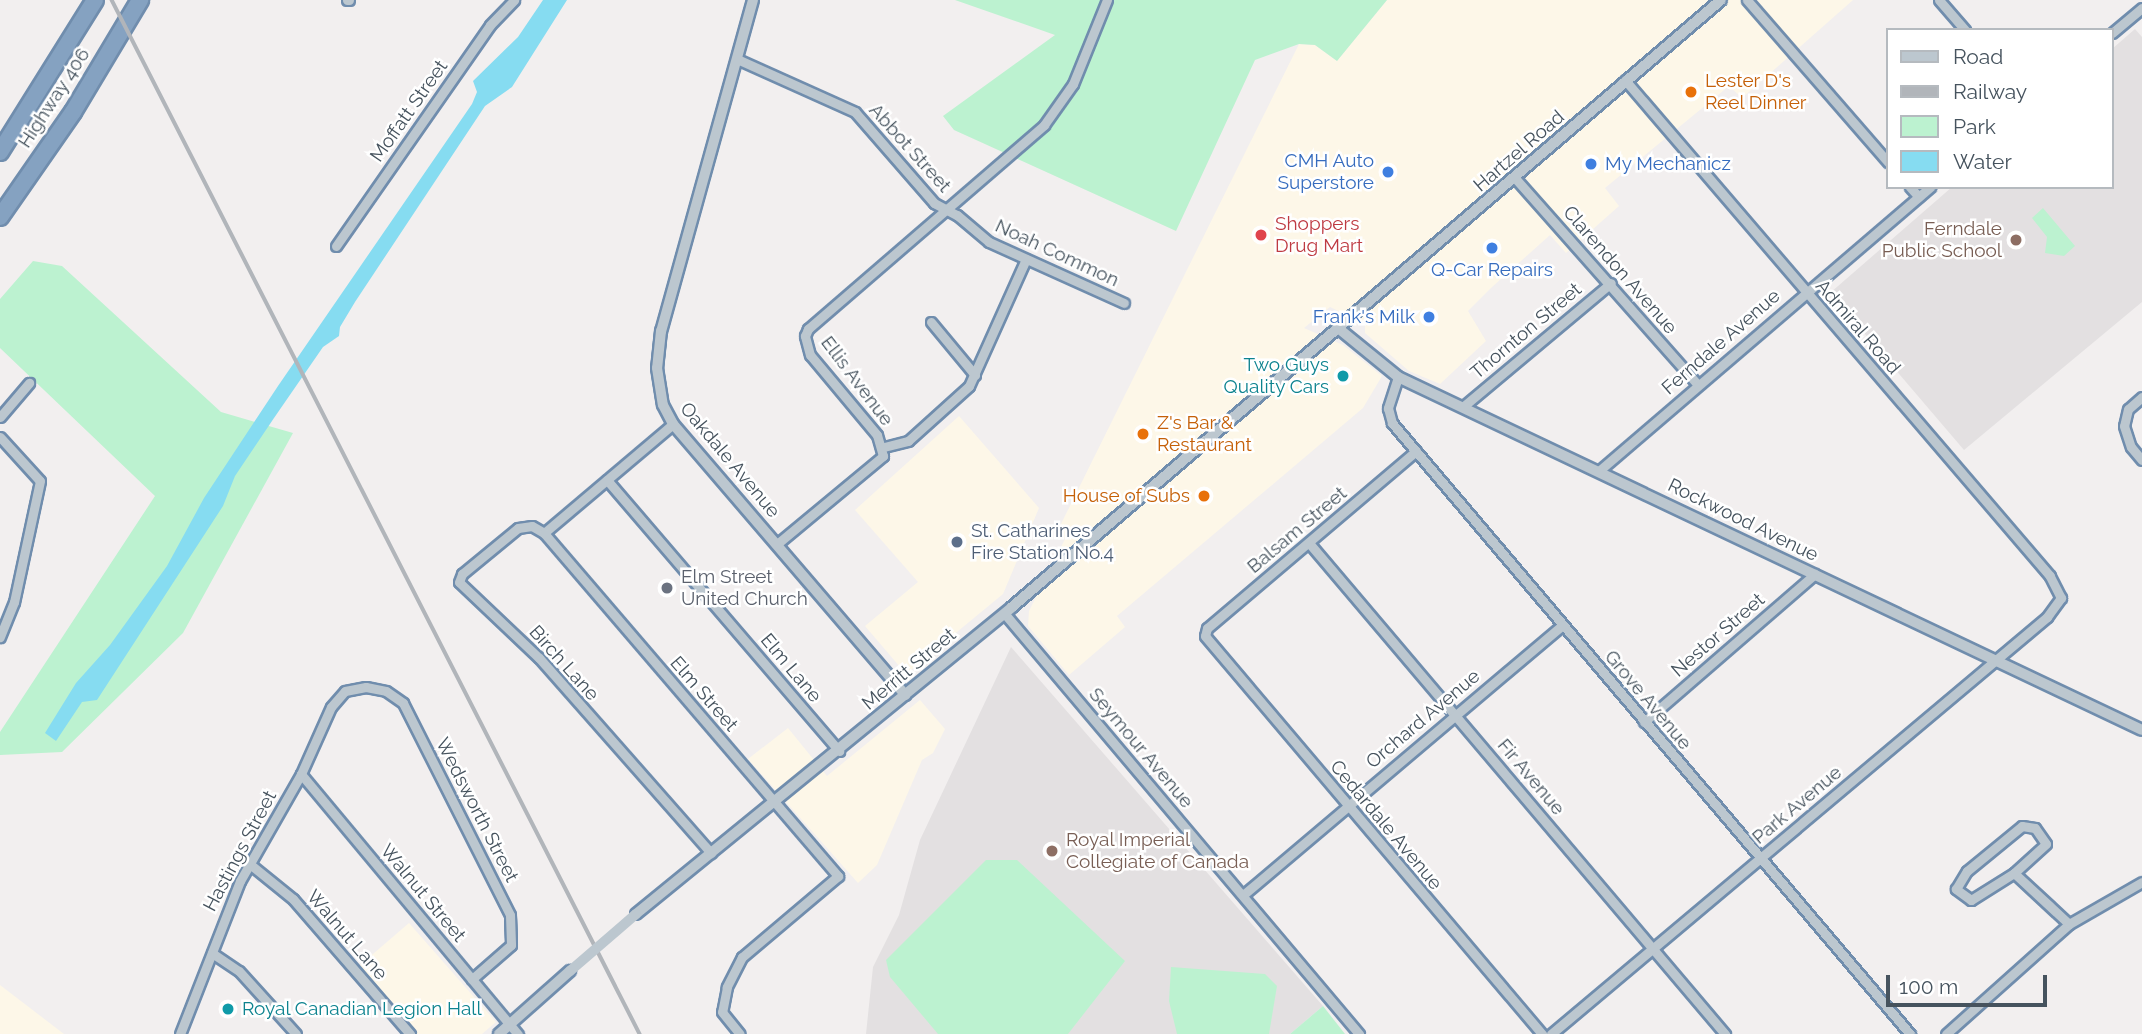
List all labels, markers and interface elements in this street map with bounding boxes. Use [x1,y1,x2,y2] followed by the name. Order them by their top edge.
[1886,28,2114,189] legend
[13,44,95,152] street label: Highway 406
[1953,44,2003,69] text: Road
[365,56,453,166] street label: Moffatt Street
[1705,70,1807,114] place label: Lester D's Reel Dinner
[1953,79,2027,104] text: Railway
[1683,84,1699,100] marker: Lester D's Reel Dinner
[864,99,956,197] street label: Abbot Street
[1469,105,1569,197] street label: Hartzel Road
[1953,114,1996,139] text: Park
[1953,149,2012,174] text: Water
[1277,150,1374,194] place label: CMH Auto Superstore
[1605,153,1731,175] place label: My Mechanicz
[1583,156,1599,172] marker: My Mechanicz
[1380,164,1396,180] marker: CMH Auto Superstore
[1558,201,1682,339] street label: Clarendon Avenue
[1275,213,1363,257] place label: Shoppers Drug Mart
[992,214,1122,292] street label: Noah Common
[1882,218,2002,262] place label: Ferndale Public School
[1253,227,1269,243] marker: Shoppers Drug Mart
[2008,232,2024,248] marker: Ferndale Public School
[1484,240,1500,256] marker: Q-Car Repairs
[1431,259,1553,281] place label: Q-Car Repairs
[1811,275,1905,379] street label: Admiral Road
[1466,278,1586,384] street label: Thornton Street
[1657,284,1785,400] street label: Ferndale Avenue
[1313,306,1415,328] place label: Frank's Milk
[1421,309,1437,325] marker: Frank's Milk
[816,332,898,430] street label: Ellis Avenue
[1223,354,1329,398] place label: Two Guys Quality Cars
[1335,368,1351,384] marker: Two Guys Quality Cars
[675,397,785,523] street label: Oakdale Avenue
[1157,412,1252,456] place label: Z's Bar & Restaurant
[1135,426,1151,442] marker: Z's Bar & Restaurant
[1664,474,1822,566] street label: Rockwood Avenue
[1243,482,1351,578] street label: Balsam Street
[1062,485,1190,507] place label: House of Subs
[1196,488,1212,504] marker: House of Subs
[971,520,1114,564] place label: St. Catharines Fire Station No.4
[949,534,965,550] marker: St. Catharines Fire Station No.4
[681,566,808,610] place label: Elm Street United Church
[659,580,675,596] marker: Elm Street United Church
[1667,588,1769,682] street label: Nestor Street
[524,621,604,705] street label: Birch Lane
[857,623,961,715] street label: Merritt Street
[756,629,826,707] street label: Elm Lane
[1600,645,1696,755] street label: Grove Avenue
[665,652,743,736] street label: Elm Street
[1361,665,1485,773] street label: Orchard Avenue
[1084,683,1198,813] street label: Seymour Avenue
[431,734,523,886] street label: Wedsworth Street
[1492,734,1570,820] street label: Fir Avenue
[1325,755,1447,895] street label: Cedardale Avenue
[1747,761,1847,849] street label: Park Avenue
[199,787,281,915] street label: Hastings Street
[1066,829,1249,873] place label: Royal Imperial Collegiate of Canada
[375,839,471,947] street label: Walnut Street
[1044,843,1060,859] marker: Royal Imperial Collegiate of Canada
[302,885,392,985] street label: Walnut Lane
[1890,960,2051,1004] scale bar
[1899,974,1958,999] text: 100 m
[242,998,482,1020] place label: Royal Canadian Legion Hall
[220,1001,236,1017] marker: Royal Canadian Legion Hall

